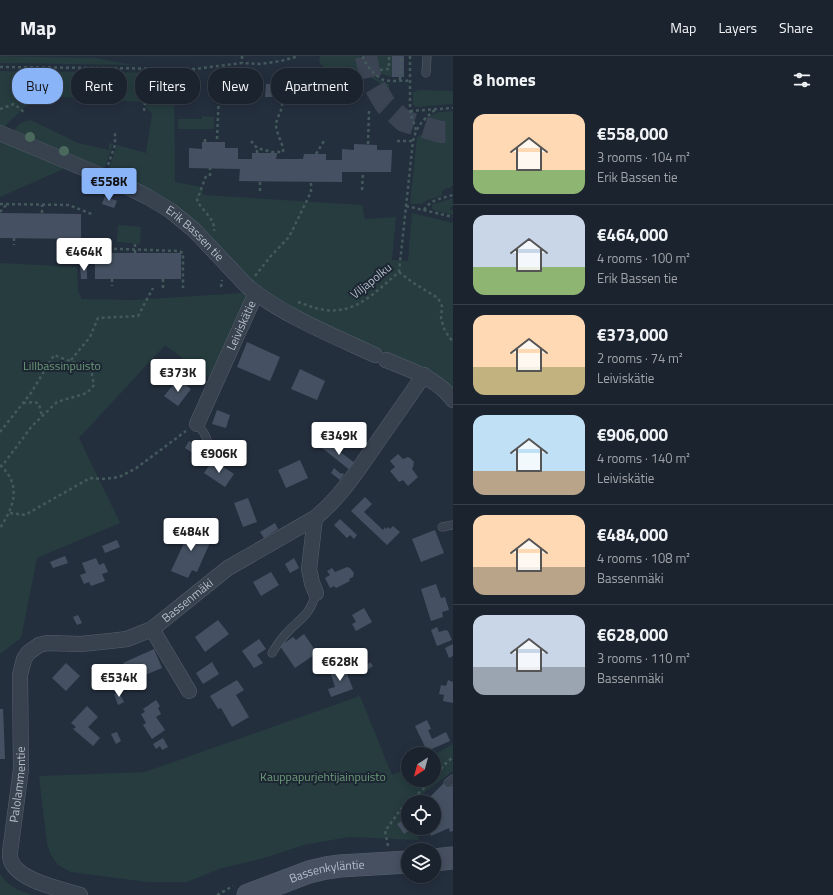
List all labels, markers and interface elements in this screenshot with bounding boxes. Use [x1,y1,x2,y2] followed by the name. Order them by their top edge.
[20,13,56,42] text: Map
[670,17,696,38] text: Map
[718,17,757,38] text: Layers
[779,17,813,38] text: Share
[473,67,536,93] text: 8 homes
[12,68,63,104] chip: Buy
[71,68,127,104] chip: Rent
[135,68,200,104] chip: Filters
[208,68,263,104] chip: New
[271,68,363,104] chip: Apartment
[791,69,813,91] icon: filters
[597,121,668,147] text: €558,000
[505,130,553,178] icon: home
[597,147,690,167] text: 3 rooms · 104 m²
[597,167,678,187] text: Erik Bassen tie
[81,168,137,202] pin: €558K
[91,171,127,191] text: €558K
[162,200,229,265] street label: Erik Bassen tie
[597,222,668,248] text: €464,000
[505,231,553,279] icon: home
[56,238,112,272] pin: €464K
[66,241,102,261] text: €464K
[597,248,690,268] text: 4 rooms · 100 m²
[346,258,396,303] street label: Viljapolku
[597,268,678,288] text: Erik Bassen tie
[221,297,260,353] street label: Leiviskätie
[597,322,668,348] text: €373,000
[505,331,553,379] icon: home
[597,348,683,368] text: 2 rooms · 74 m²
[23,356,101,375] park label: Lillbassinpuisto
[150,359,206,393] pin: €373K
[160,362,196,382] text: €373K
[597,368,654,388] text: Leiviskätie
[311,422,367,456] pin: €349K
[597,422,668,448] text: €906,000
[321,425,357,445] text: €349K
[505,431,553,479] icon: home
[191,440,247,474] pin: €906K
[201,443,237,463] text: €906K
[597,448,690,468] text: 4 rooms · 140 m²
[597,468,654,488] text: Leiviskätie
[163,518,219,552] pin: €484K
[173,521,209,541] text: €484K
[597,522,668,548] text: €484,000
[505,531,553,579] icon: home
[597,548,690,568] text: 4 rooms · 108 m²
[597,568,664,588] text: Bassenmäki
[157,573,217,627] street label: Bassenmäki
[597,622,668,648] text: €628,000
[505,631,553,679] icon: home
[312,648,368,682] pin: €628K
[597,648,690,668] text: 3 rooms · 110 m²
[322,651,358,671] text: €628K
[91,664,147,698] pin: €534K
[101,667,137,687] text: €534K
[597,668,664,688] text: Bassenmäki
[4,746,30,824] street label: Palolammentie
[401,747,441,787] north arrow
[401,747,441,883] map controls
[260,767,386,786] park label: Kauppapurjehtijainpuisto
[401,795,441,835] button: locate
[401,843,441,883] button: layers
[286,855,365,888] street label: Bassenkyläntie

